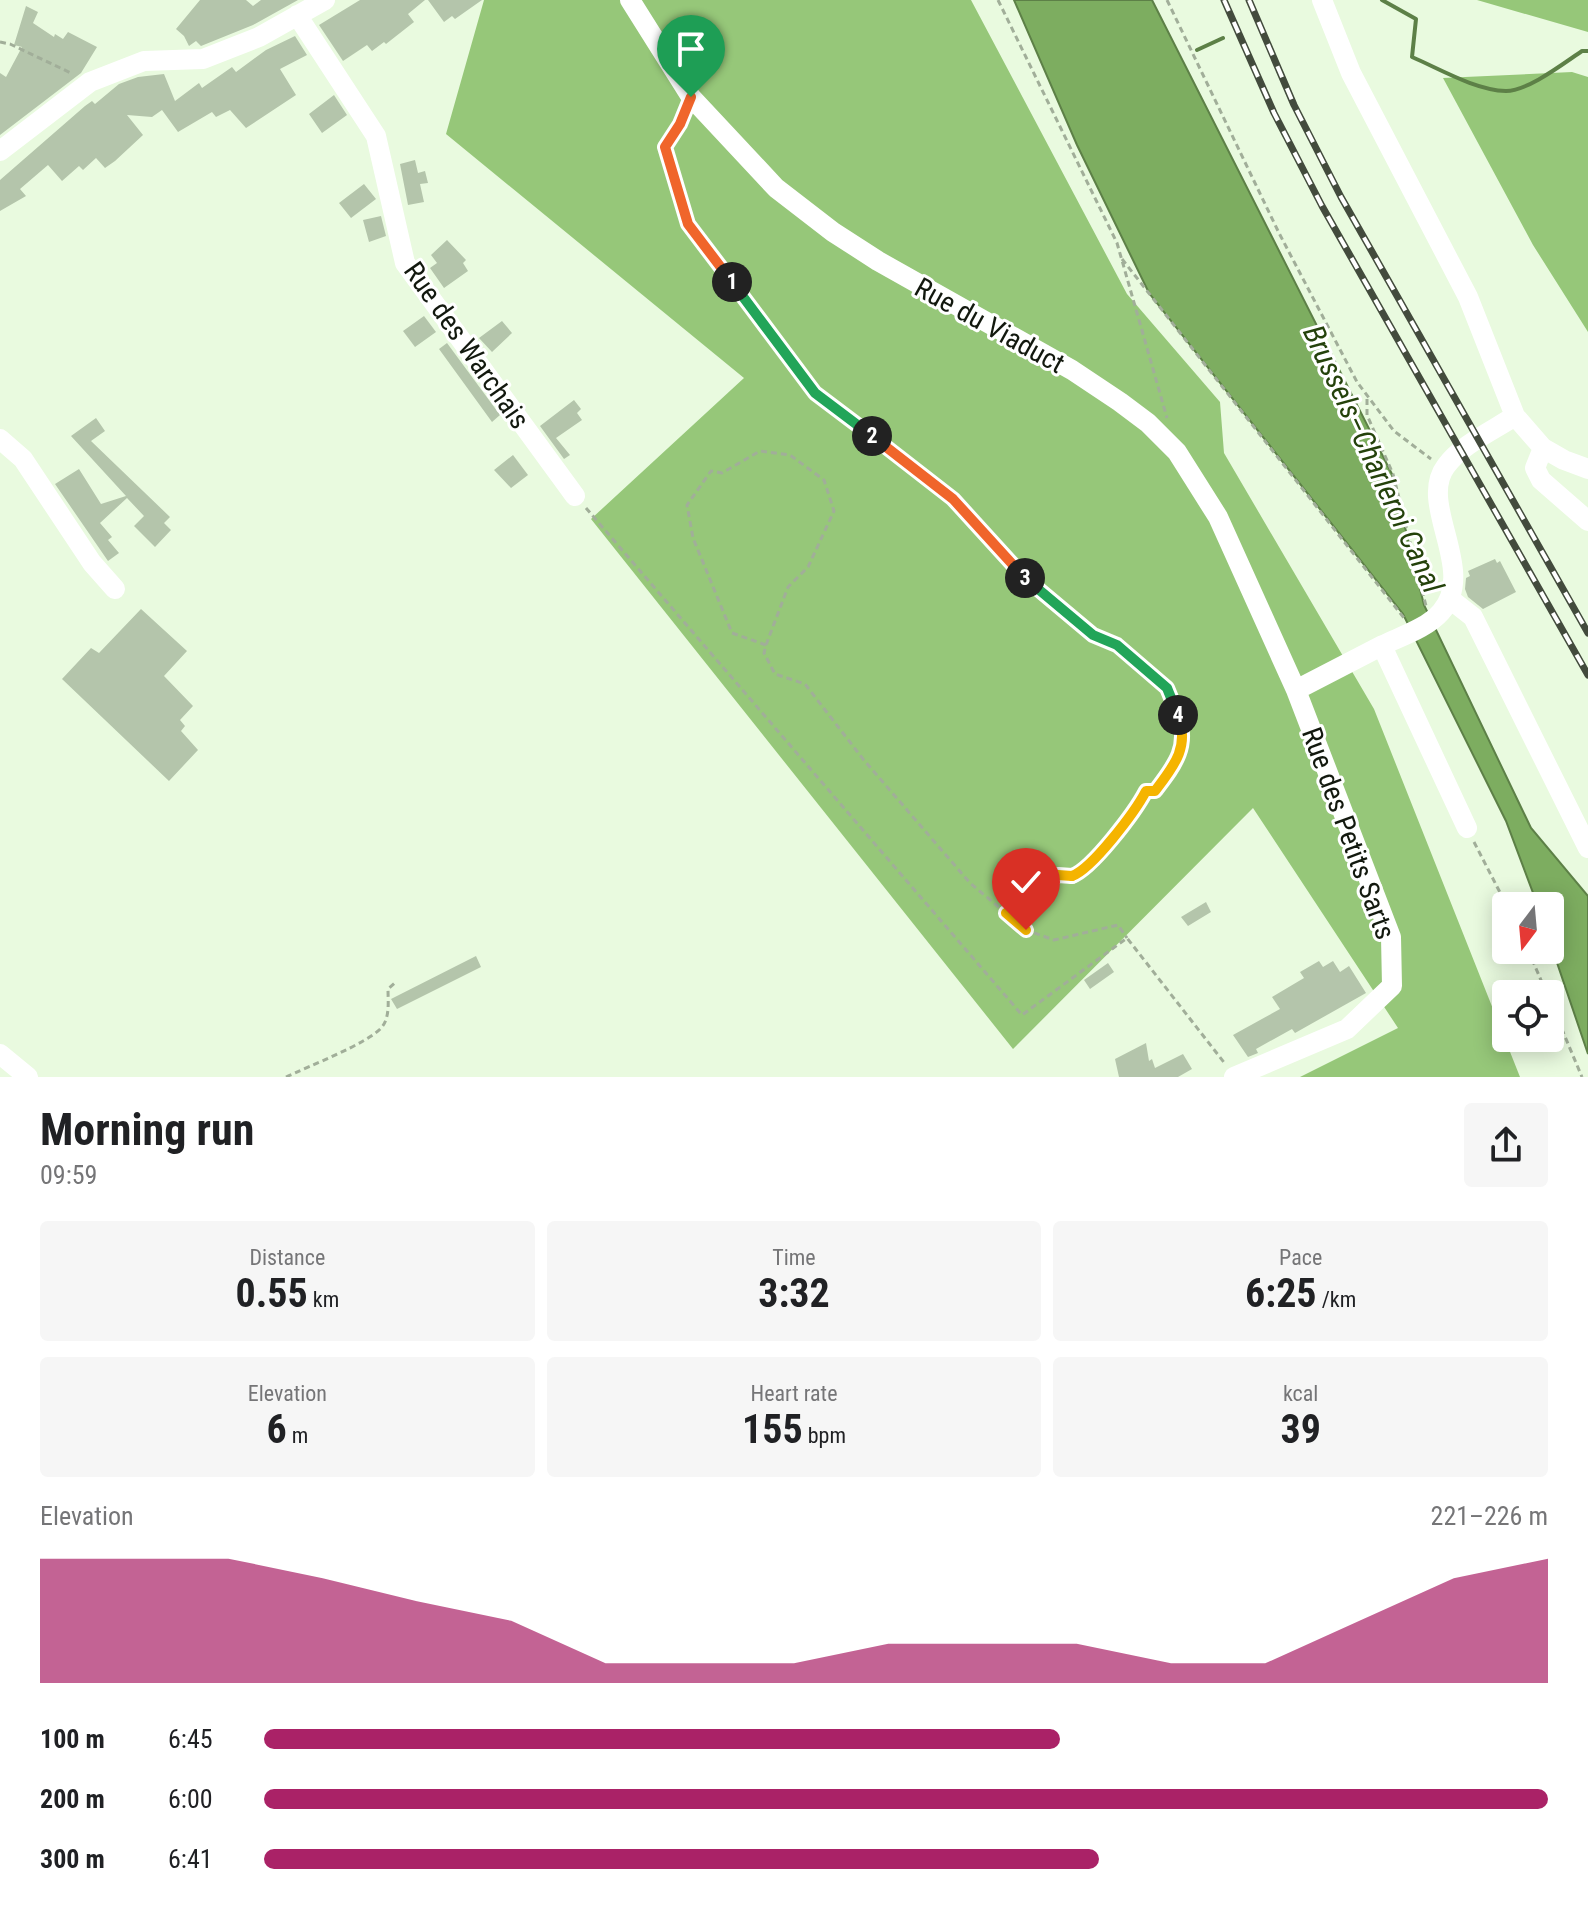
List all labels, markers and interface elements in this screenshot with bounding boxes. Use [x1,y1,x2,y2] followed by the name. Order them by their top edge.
[657,15,725,97] pin
[669,27,713,71] icon: arrive
[397,256,536,435] street label: Rue des Warchais
[712,262,752,302] pin: 1
[726,269,738,294] text: 1
[909,271,1070,380] street label: Rue du Viaduct
[1296,319,1451,598] water label: Brussels–Charleroi Canal
[852,416,892,456] pin: 2
[866,423,878,448] text: 2
[1005,558,1045,598] pin: 3
[1019,565,1031,590] text: 3
[1158,695,1198,735] pin: 4
[1172,702,1184,727] text: 4
[1295,723,1402,944] street label: Rue des Petits Sarts
[992,848,1060,930] pin
[1004,860,1048,904] icon: check
[1492,892,1564,964] north arrow
[1492,892,1564,1052] map controls
[1492,980,1564,1052] button: locate
[1464,1103,1548,1187] button: share
[40,1104,254,1156] text: Morning run
[40,1160,97,1190] text: 09:59
[249,1245,325,1270] text: Distance
[772,1245,816,1270] text: Time
[1279,1245,1322,1270] text: Pace
[235,1270,308,1317] text: 0.55
[758,1270,830,1317] text: 3:32
[1245,1270,1317,1317] text: 6:25
[308,1287,339,1312] text: km
[1317,1287,1356,1312] text: /km
[248,1381,327,1406] text: Elevation
[751,1381,837,1406] text: Heart rate
[1283,1381,1318,1406] text: kcal
[266,1406,287,1453] text: 6
[742,1406,803,1453] text: 155
[1280,1406,1321,1453] text: 39
[287,1423,308,1448] text: m
[803,1423,846,1448] text: bpm
[40,1501,134,1531] text: Elevation
[1431,1501,1548,1531] text: 221–226 m
[40,1724,105,1754] text: 100 m
[168,1724,213,1754] text: 6:45
[40,1784,105,1814] text: 200 m
[168,1784,213,1814] text: 6:00
[40,1844,105,1874] text: 300 m
[168,1844,213,1874] text: 6:41

